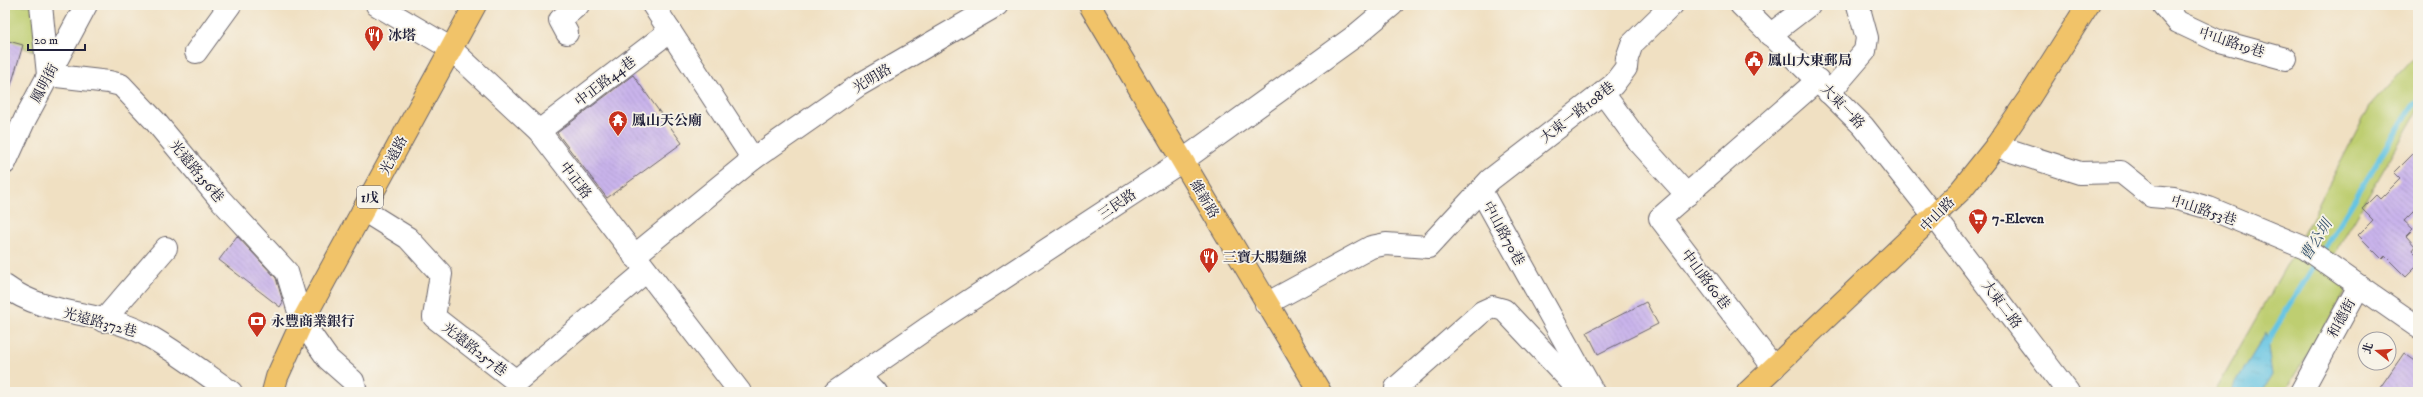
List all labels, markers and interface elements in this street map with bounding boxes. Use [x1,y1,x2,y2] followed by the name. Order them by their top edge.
[363,24,385,52] restaurant icon: 冰塔
[2197,24,2267,62] street label: 中山路19巷
[28,26,85,52] scale bar
[388,27,416,45] place label: 冰塔
[34,33,58,48] text: 20 m
[1743,49,1765,77] public building icon: 鳳山大東郵局
[1768,52,1852,70] place label: 鳳山大東郵局
[571,53,640,111] street label: 中正路44巷
[850,60,895,97] street label: 光明路
[27,61,63,106] street label: 鳳明街
[1537,78,1618,147] street label: 大東一路108巷
[1816,80,1868,133] street label: 大東一路
[607,109,629,137] temple icon: 鳳山天公廟
[632,112,702,130] place label: 鳳山天公廟
[376,133,412,178] street label: 光遠路
[165,137,227,206] street label: 光遠路356巷
[555,158,595,203] street label: 中正路
[1186,177,1223,222] street label: 維新路
[357,186,383,208] road number: 1戊
[1095,186,1140,224] street label: 三民路
[2168,192,2239,230] street label: 中山路53巷
[1916,193,1959,236] street label: 中山路
[1478,198,1528,269] street label: 中山路70巷
[1967,207,1989,235] supermarket icon: 7-Eleven
[1992,210,2045,228] place label: 7-Eleven
[2296,214,2338,264] water label: 曹公圳
[1198,246,1220,274] restaurant icon: 三寶大腸麵線
[1677,246,1734,313] street label: 中山路60巷
[1223,249,1307,267] place label: 三寶大腸麵線
[1977,277,2025,332] street label: 大東二路
[2324,296,2360,341] street label: 和德街
[61,305,139,341] street label: 光遠路372巷
[246,310,268,338] bank icon: 永豐商業銀行
[271,313,355,331] place label: 永豐商業銀行
[438,319,510,381] street label: 光遠路257巷
[2357,331,2397,371] north arrow
[2360,341,2377,356] text: 北

